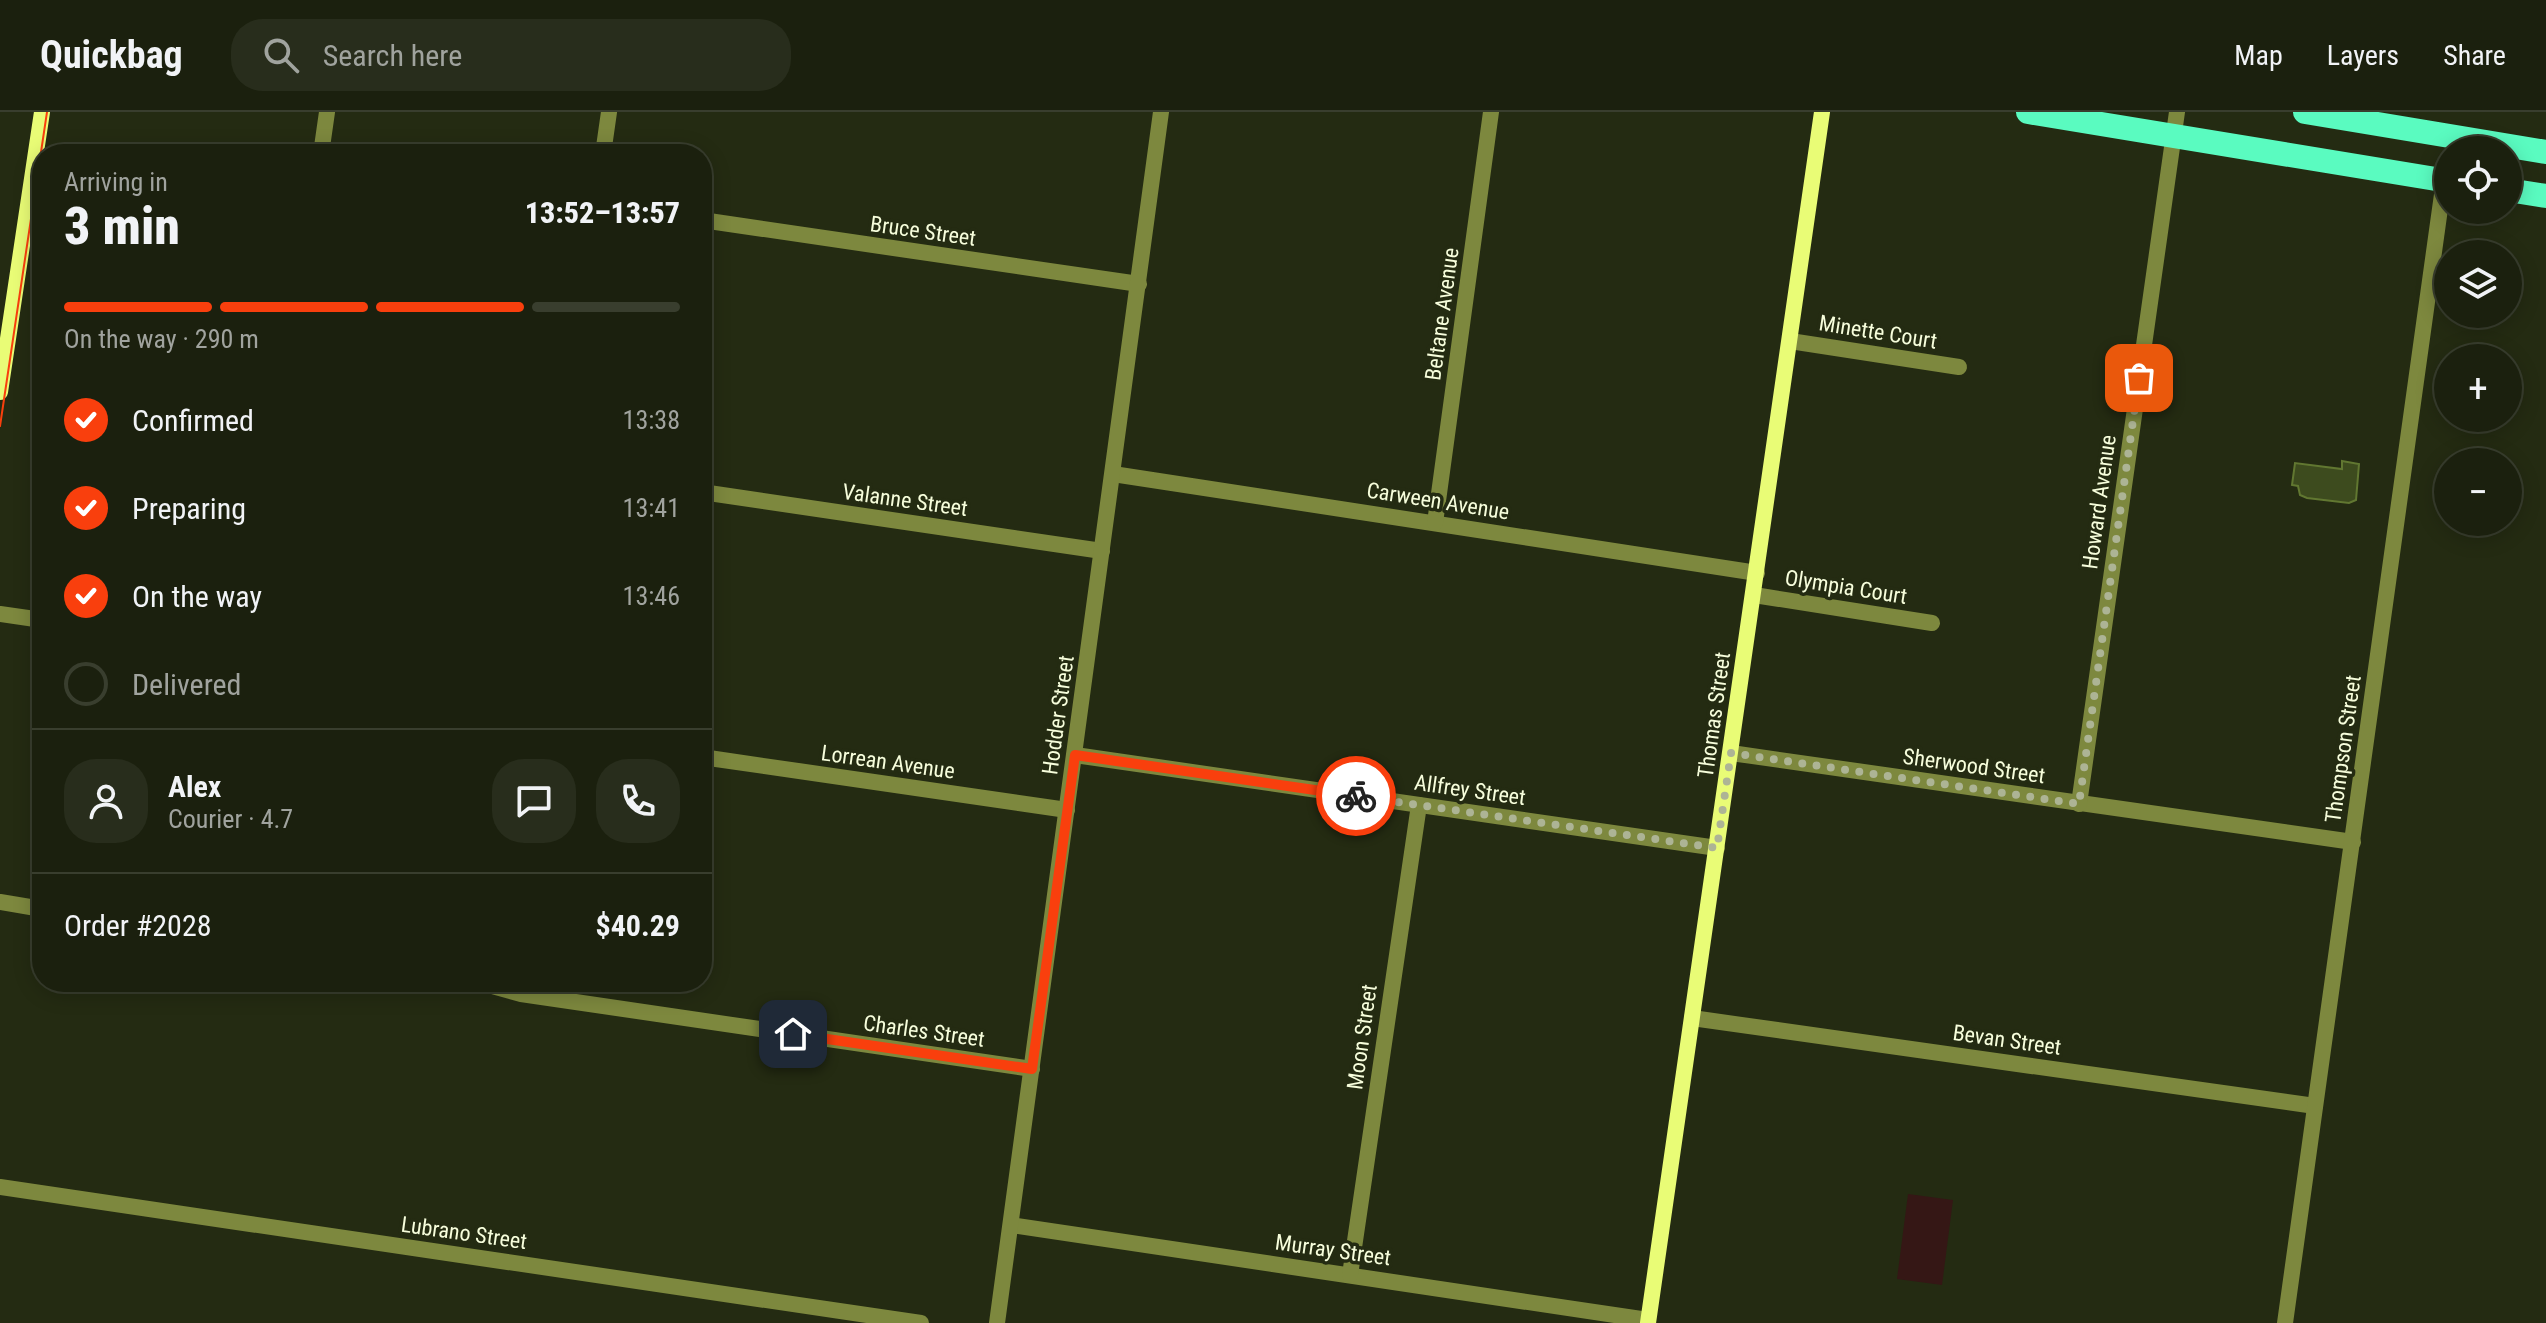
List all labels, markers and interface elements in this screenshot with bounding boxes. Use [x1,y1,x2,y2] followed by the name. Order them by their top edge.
[231,19,791,91] search box
[40,33,183,77] text: Quickbag
[259,33,303,77] icon: search
[323,38,462,73] text: Search here
[2234,39,2283,72] text: Map
[2327,39,2399,72] text: Layers
[2443,39,2506,72] text: Share
[2434,136,2522,536] map controls
[2434,136,2522,224] button: locate
[64,167,168,197] text: Arriving in
[525,195,680,230] text: 13:52–13:57
[64,196,180,257] text: 3 min
[869,211,977,251] street label: Bruce Street
[2434,240,2522,328] button: layers
[1420,246,1464,382] street label: Beltane Avenue
[1817,310,1939,354] street label: Minette Court
[64,324,259,354] text: On the way · 290 m
[2105,344,2173,412] pin
[2434,344,2522,432] button: +
[2117,356,2161,400] icon: bag
[64,398,108,442] icon: check
[132,403,254,438] text: Confirmed
[623,405,680,435] text: 13:38
[2077,433,2121,571] street label: Howard Avenue
[2434,448,2522,536] button: −
[1365,477,1511,525] street label: Carween Avenue
[841,479,969,521] street label: Valanne Street
[64,486,108,530] icon: check
[132,491,246,526] text: Preparing
[623,493,680,523] text: 13:41
[1783,565,1909,609] street label: Olympia Court
[64,574,108,618] icon: check
[132,579,262,614] text: On the way
[623,581,680,611] text: 13:46
[1693,650,1735,780] street label: Thomas Street
[1037,654,1079,776] street label: Hodder Street
[132,667,241,702] text: Delivered
[2320,674,2366,824] street label: Thompson Street
[820,740,956,784] street label: Lorrean Avenue
[1901,744,2047,788] street label: Sherwood Street
[1316,756,1396,836] courier
[64,759,148,843] button: person
[492,759,576,843] button: chat
[596,759,680,843] button: phone
[168,769,221,804] text: Alex
[1413,770,1527,810] street label: Allfrey Street
[1334,774,1378,818] icon: bike
[168,804,293,834] text: Courier · 4.7
[64,908,212,943] text: Order #2028
[595,908,680,943] text: $40.29
[1342,983,1382,1091] street label: Moon Street
[759,1000,827,1068] pin
[862,1010,986,1052] street label: Charles Street
[771,1012,815,1056] icon: home
[1951,1020,2063,1060] street label: Bevan Street
[400,1212,528,1254] street label: Lubrano Street
[1274,1230,1392,1270] street label: Murray Street

